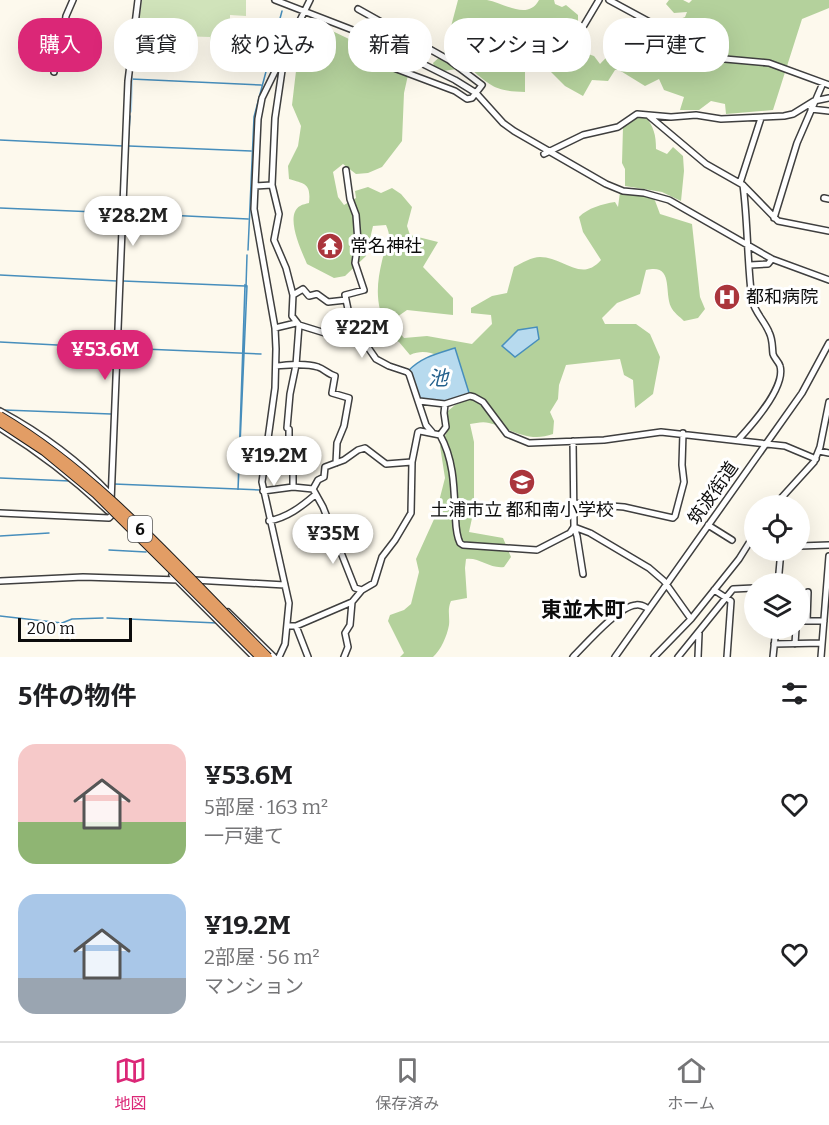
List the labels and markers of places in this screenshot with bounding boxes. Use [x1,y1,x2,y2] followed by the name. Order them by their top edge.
[84,196,182,247] pin: ¥28.2M
[315,231,345,261] temple icon: 常名神社
[350,235,422,257] place label: 常名神社
[712,282,742,312] hospital icon: 都和病院
[746,286,818,308] place label: 都和病院
[326,308,398,359] pin: ¥22M
[56,330,154,381] pin: ¥53.6M
[225,436,323,487] pin: ¥19.2M
[507,467,537,497] school or university icon: 土浦市立 都和南小学校
[430,499,614,521] place label: 土浦市立 都和南小学校
[297,514,369,565] pin: ¥35M

